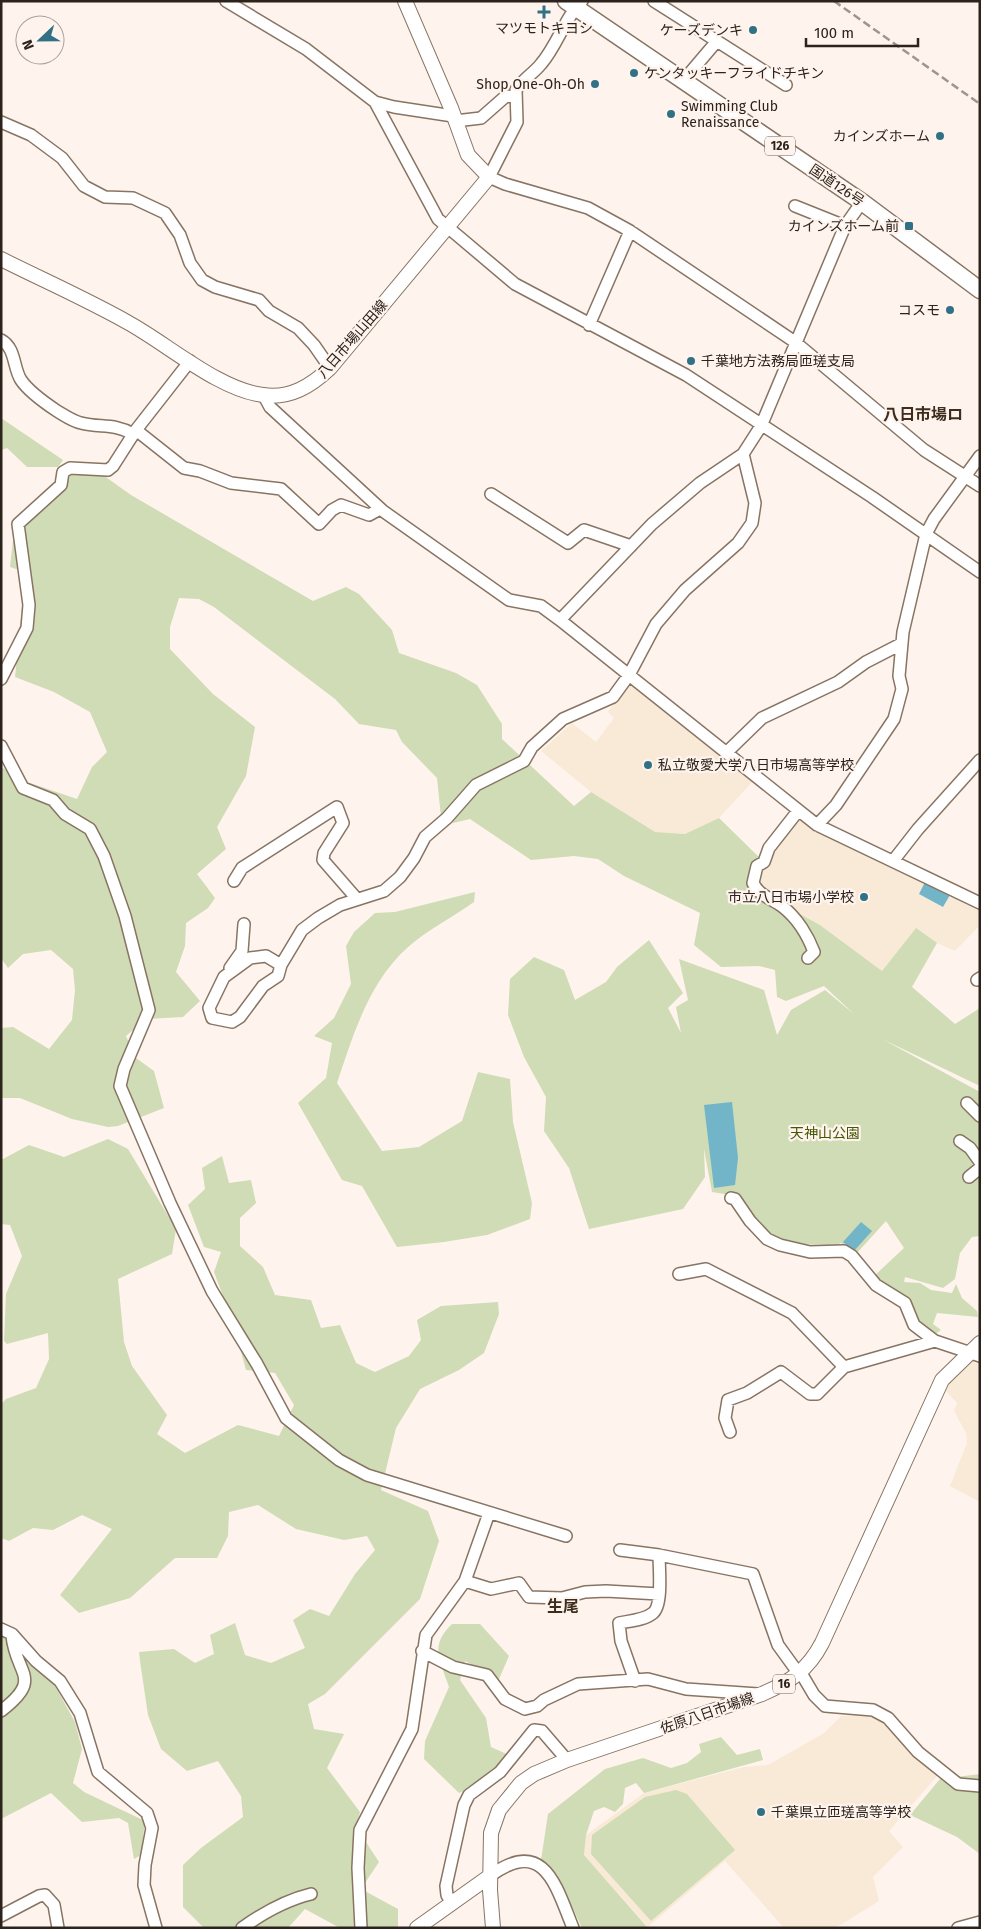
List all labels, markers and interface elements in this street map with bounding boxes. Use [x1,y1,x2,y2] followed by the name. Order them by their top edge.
[538,6,550,18] marker: マツモトキヨシ
[15,15,65,65] north arrow
[806,15,918,47] scale bar
[495,20,593,37] place label: マツモトキヨシ
[660,22,743,39] place label: ケーズデンキ
[747,24,759,36] marker: ケーズデンキ
[814,24,854,42] text: 100 m
[19,37,38,52] text: N
[644,65,824,82] place label: ケンタッキーフライドチキン
[628,67,640,79] marker: ケンタッキーフライドチキン
[476,76,585,93] place label: Shop One-Oh-Oh
[589,78,601,90] marker: Shop One-Oh-Oh
[681,98,778,131] place label: Swimming Club Renaissance
[665,108,677,120] marker: Swimming Club Renaissance
[833,128,930,145] place label: カインズホーム
[934,130,946,142] marker: カインズホーム
[765,136,795,156] road number: 126
[806,161,867,210] street label: 国道126号
[788,218,899,235] place label: カインズホーム前
[903,220,915,232] marker: カインズホーム前
[314,297,391,382] street label: 八日市場山田線
[898,302,940,319] place label: コスモ
[944,304,956,316] marker: コスモ
[701,353,855,370] place label: 千葉地方法務局匝瑳支局
[685,355,697,367] marker: 千葉地方法務局匝瑳支局
[883,405,963,424] district label: 八日市場ロ
[658,757,854,774] place label: 私立敬愛大学八日市場高等学校
[642,759,654,771] marker: 私立敬愛大学八日市場高等学校
[728,889,854,906] place label: 市立八日市場小学校
[858,891,870,903] marker: 市立八日市場小学校
[790,1125,860,1142] park label: 天神山公園
[547,1597,579,1616] district label: 生尾
[773,1675,795,1694] road number: 16
[658,1689,756,1737] street label: 佐原八日市場線
[771,1804,911,1821] place label: 千葉県立匝瑳高等学校
[755,1806,767,1818] marker: 千葉県立匝瑳高等学校

